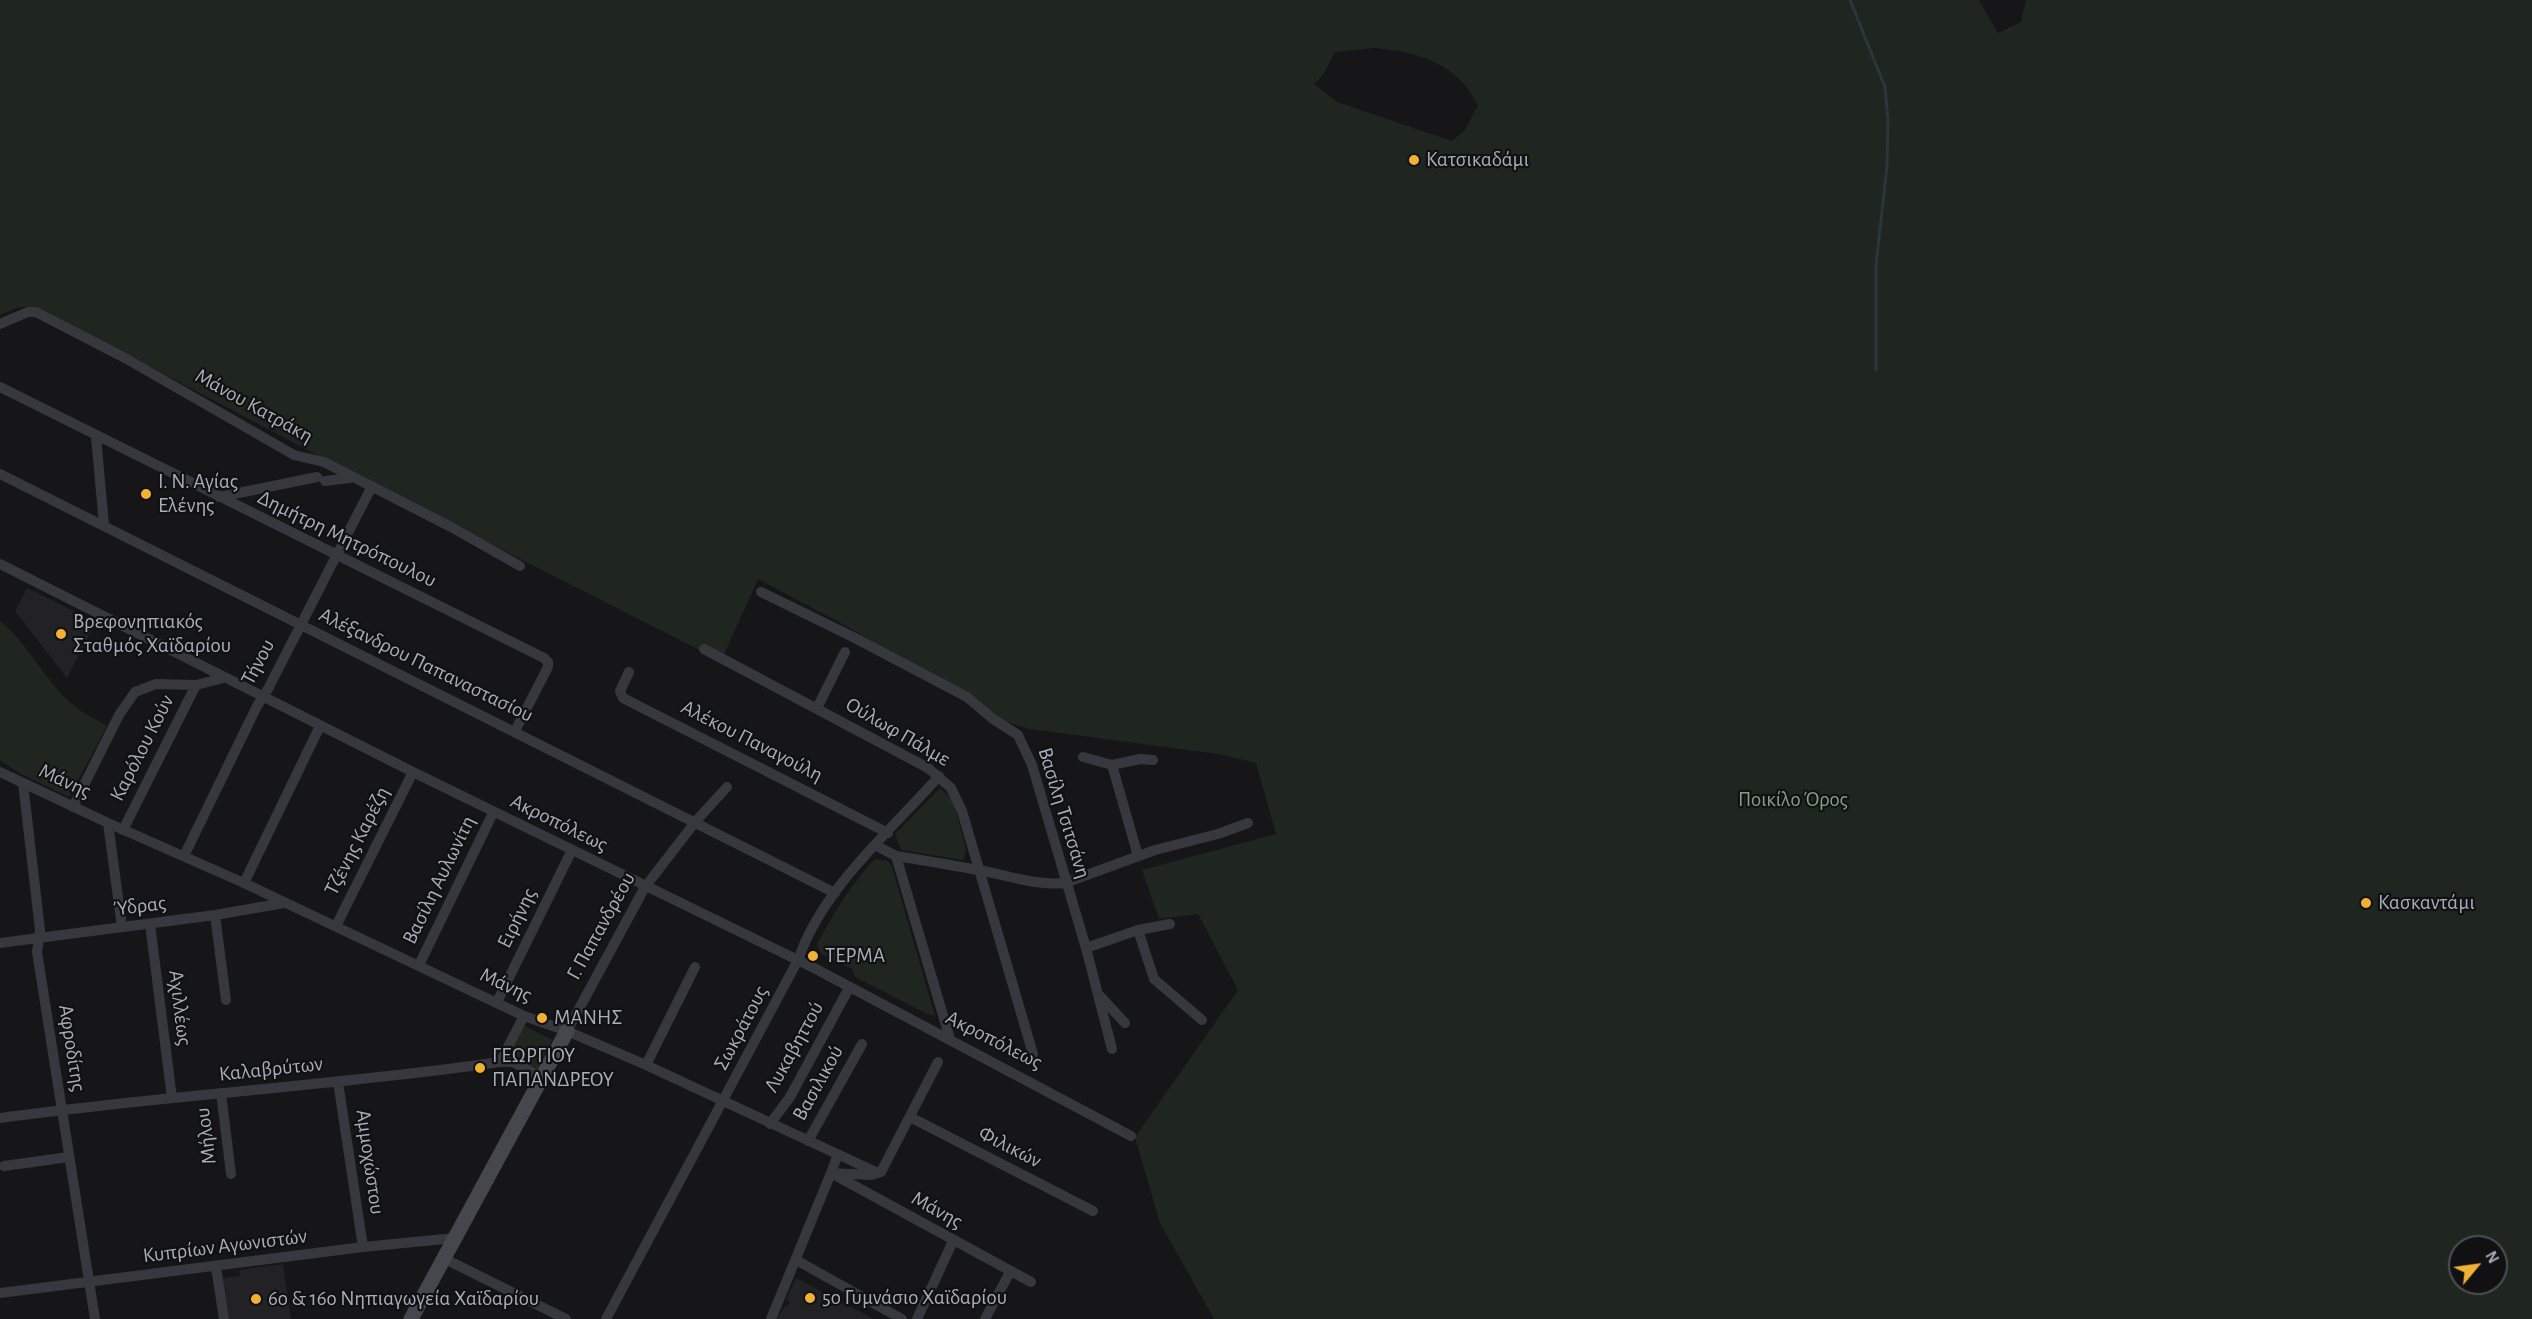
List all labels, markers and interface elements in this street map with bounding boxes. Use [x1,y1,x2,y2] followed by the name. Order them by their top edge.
[1426,147,1529,173] place label: Κατσικαδάμι
[1407,153,1421,167] marker: Κατσικαδάμι
[191,363,317,449] street label: Μάνου Κατράκη
[158,469,238,519] place label: Ι. Ν. Αγίας Ελένης
[253,485,441,593] street label: Δημήτρη Μητρόπουλου
[139,487,153,501] marker: Ι. Ν. Αγίας Ελένης
[315,602,537,728] street label: Αλέξανδρου Παπαναστασίου
[73,609,231,659] place label: Βρεφονηπιακός Σταθμός Χαϊδαρίου
[54,627,68,641] marker: Βρεφονηπιακός Σταθμός Χαϊδαρίου
[236,635,280,689] street label: Τήνου
[104,691,180,805] street label: Καρόλου Κούν
[841,692,955,772] street label: Ούλωφ Πάλμε
[677,694,827,788] street label: Αλέκου Παναγούλη
[1032,744,1096,882] street label: Βασίλη Τσιτσάνη
[35,758,95,804] street label: Μάνης
[319,782,395,900] street label: Τζένης Καρέζη
[1738,787,1848,813] park label: Ποικίλο Όρος
[506,789,612,857] street label: Ακροπόλεως
[397,812,481,948] street label: Βασίλη Αυλωνίτη
[561,868,641,984] street label: Γ. Παπανδρέου
[492,884,542,952] street label: Ειρήνης
[113,890,167,922] street label: Ύδρας
[2378,890,2475,916] place label: Κασκαντάμι
[2359,896,2373,910] marker: Κασκαντάμι
[825,943,885,969] place label: ΤΕΡΜΑ
[806,949,820,963] marker: ΤΕΡΜΑ
[476,962,536,1008] street label: Μάνης
[163,969,197,1047] street label: Αχιλλέως
[708,982,774,1074] street label: Σωκράτους
[759,997,829,1097] street label: Λυκαβηττού
[53,1003,91,1093] street label: Αφροδίτης
[554,1005,622,1031] place label: ΜΑΝΗΣ
[941,1005,1047,1075] street label: Ακροπόλεως
[535,1011,549,1025] marker: ΜΑΝΗΣ
[787,1041,849,1125] street label: Βασιλικού
[492,1043,614,1093] place label: ΓΕΩΡΓΙΟΥ ΠΑΠΑΝΔΡΕΟΥ
[218,1051,324,1087] street label: Καλαβρύτων
[473,1061,487,1075] marker: ΓΕΩΡΓΙΟΥ ΠΑΠΑΝΔΡΕΟΥ
[190,1106,222,1166] street label: Μήλου
[350,1108,390,1216] street label: Αμμοχώστου
[974,1120,1046,1174] street label: Φιλικών
[907,1186,967,1234] street label: Μάνης
[141,1223,309,1269] street label: Κυπρίων Αγωνιστών
[2448,1235,2508,1295] north arrow
[2482,1248,2502,1266] text: N
[822,1285,1007,1311] place label: 5ο Γυμνάσιο Χαϊδαρίου
[268,1286,539,1312] place label: 6ο & 16ο Νηπιαγωγεία Χαϊδαρίου
[803,1291,817,1305] marker: 5ο Γυμνάσιο Χαϊδαρίου
[249,1292,263,1306] marker: 6ο & 16ο Νηπιαγωγεία Χαϊδαρίου

